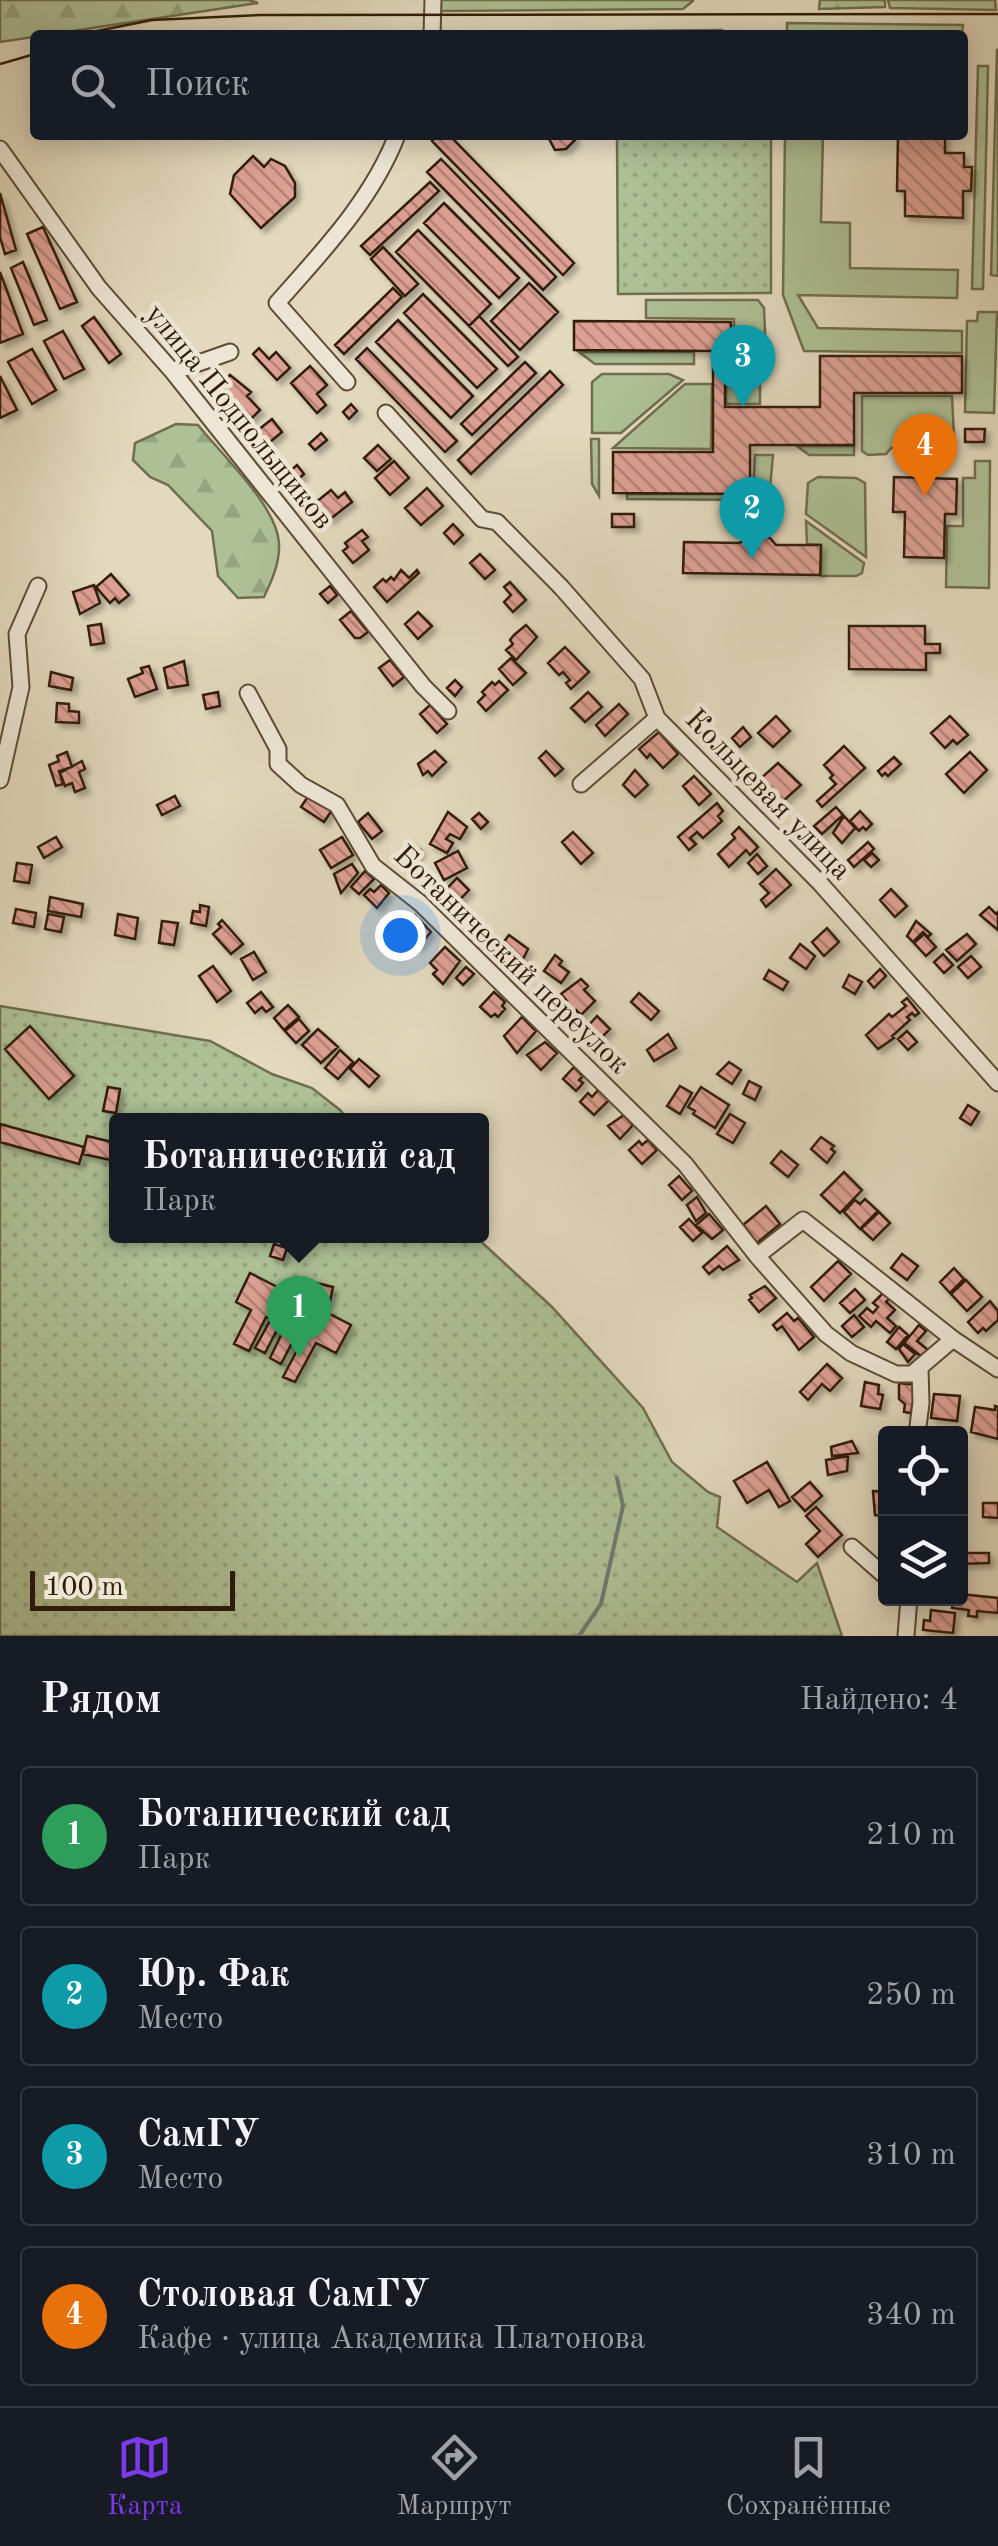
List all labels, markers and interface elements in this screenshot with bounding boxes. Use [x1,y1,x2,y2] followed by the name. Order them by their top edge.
[30,30,968,140] search box
[65,58,120,113] icon: search
[145,66,250,104] text: Поиск
[139,299,338,535] street label: улица Подпольщиков
[710,324,776,407] pin: 3
[892,414,958,496] pin: 4
[720,476,784,559] pin: 2
[679,704,856,887] street label: Кольцевая улица
[387,841,634,1080] street label: Ботанический переулок
[375,910,426,961] your location
[109,1113,489,1243] popup
[142,1139,456,1177] text: Ботанический сад
[142,1186,216,1218] text: Парк
[266,1276,332,1358] pin: 1
[878,1426,968,1606] map controls
[878,1426,968,1516] button: locate
[878,1516,968,1606] button: layers
[30,1566,235,1610] scale bar
[45,1574,124,1602] text: 100 m
[40,1680,162,1722] text: Рядом
[799,1685,958,1717] text: Найдено: 4
[137,1797,450,1835] text: Ботанический сад
[65,1820,84,1852] text: 1
[866,1820,956,1852] text: 210 m
[137,1844,211,1876] text: Парк
[137,1957,289,1995] text: Юр. Фак
[65,1980,84,2012] text: 2
[866,1980,956,2012] text: 250 m
[137,2004,223,2036] text: Место
[137,2117,260,2155] text: СамГУ
[65,2140,84,2172] text: 3
[866,2140,956,2172] text: 310 m
[137,2164,223,2196] text: Место
[137,2277,430,2315] text: Столовая СамГУ
[65,2300,84,2332] text: 4
[866,2300,956,2332] text: 340 m
[137,2324,646,2356] text: Кафе · улица Академика Платонова
[107,2430,183,2525] tab: Карта
[397,2430,512,2525] tab: Маршрут
[726,2430,891,2525] tab: Сохранённые

